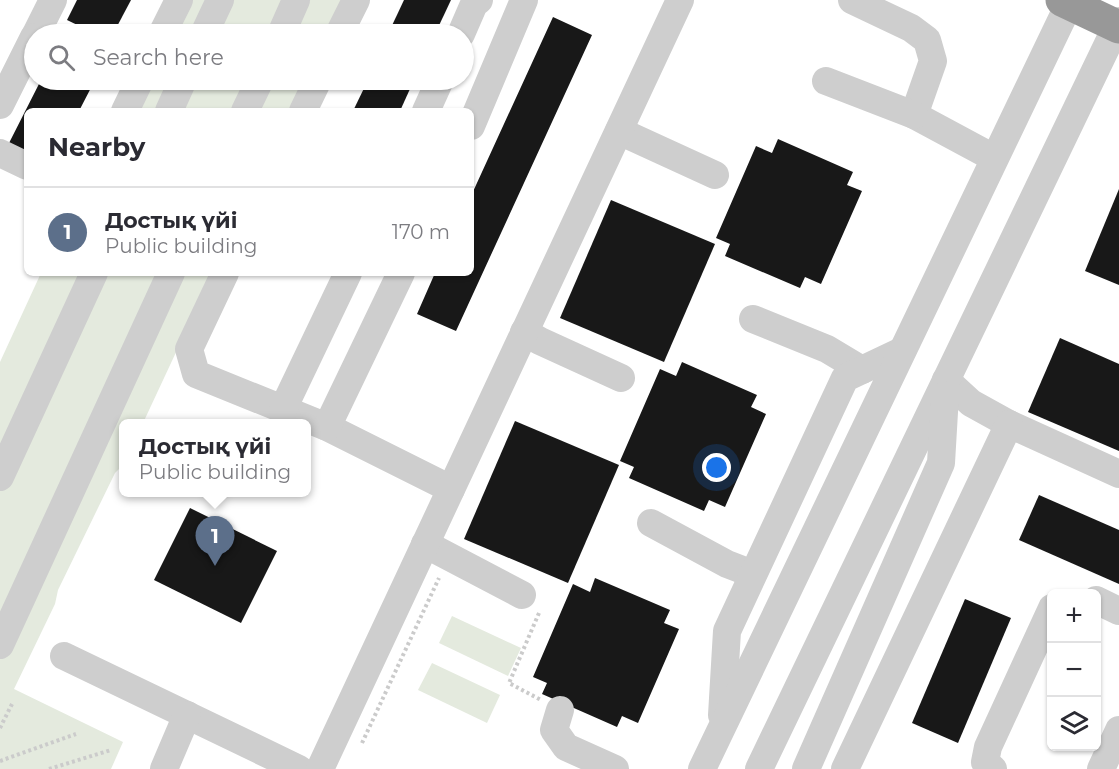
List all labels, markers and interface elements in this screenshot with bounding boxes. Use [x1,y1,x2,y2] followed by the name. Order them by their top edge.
[24,24,474,90] search box
[45,41,78,74] icon: search
[93,44,224,71] text: Search here
[48,131,145,163] text: Nearby
[105,207,237,234] text: Достық үйі
[64,220,71,244] text: 1
[392,220,450,244] text: 170 m
[105,234,258,258] text: Public building
[119,419,311,497] popup
[139,433,271,460] text: Достық үйі
[702,453,731,482] your location
[139,460,291,484] text: Public building
[196,516,234,566] pin: 1
[1047,589,1101,751] map controls
[1047,589,1101,643] button: +
[1047,643,1101,697] button: −
[1047,697,1101,751] button: layers

